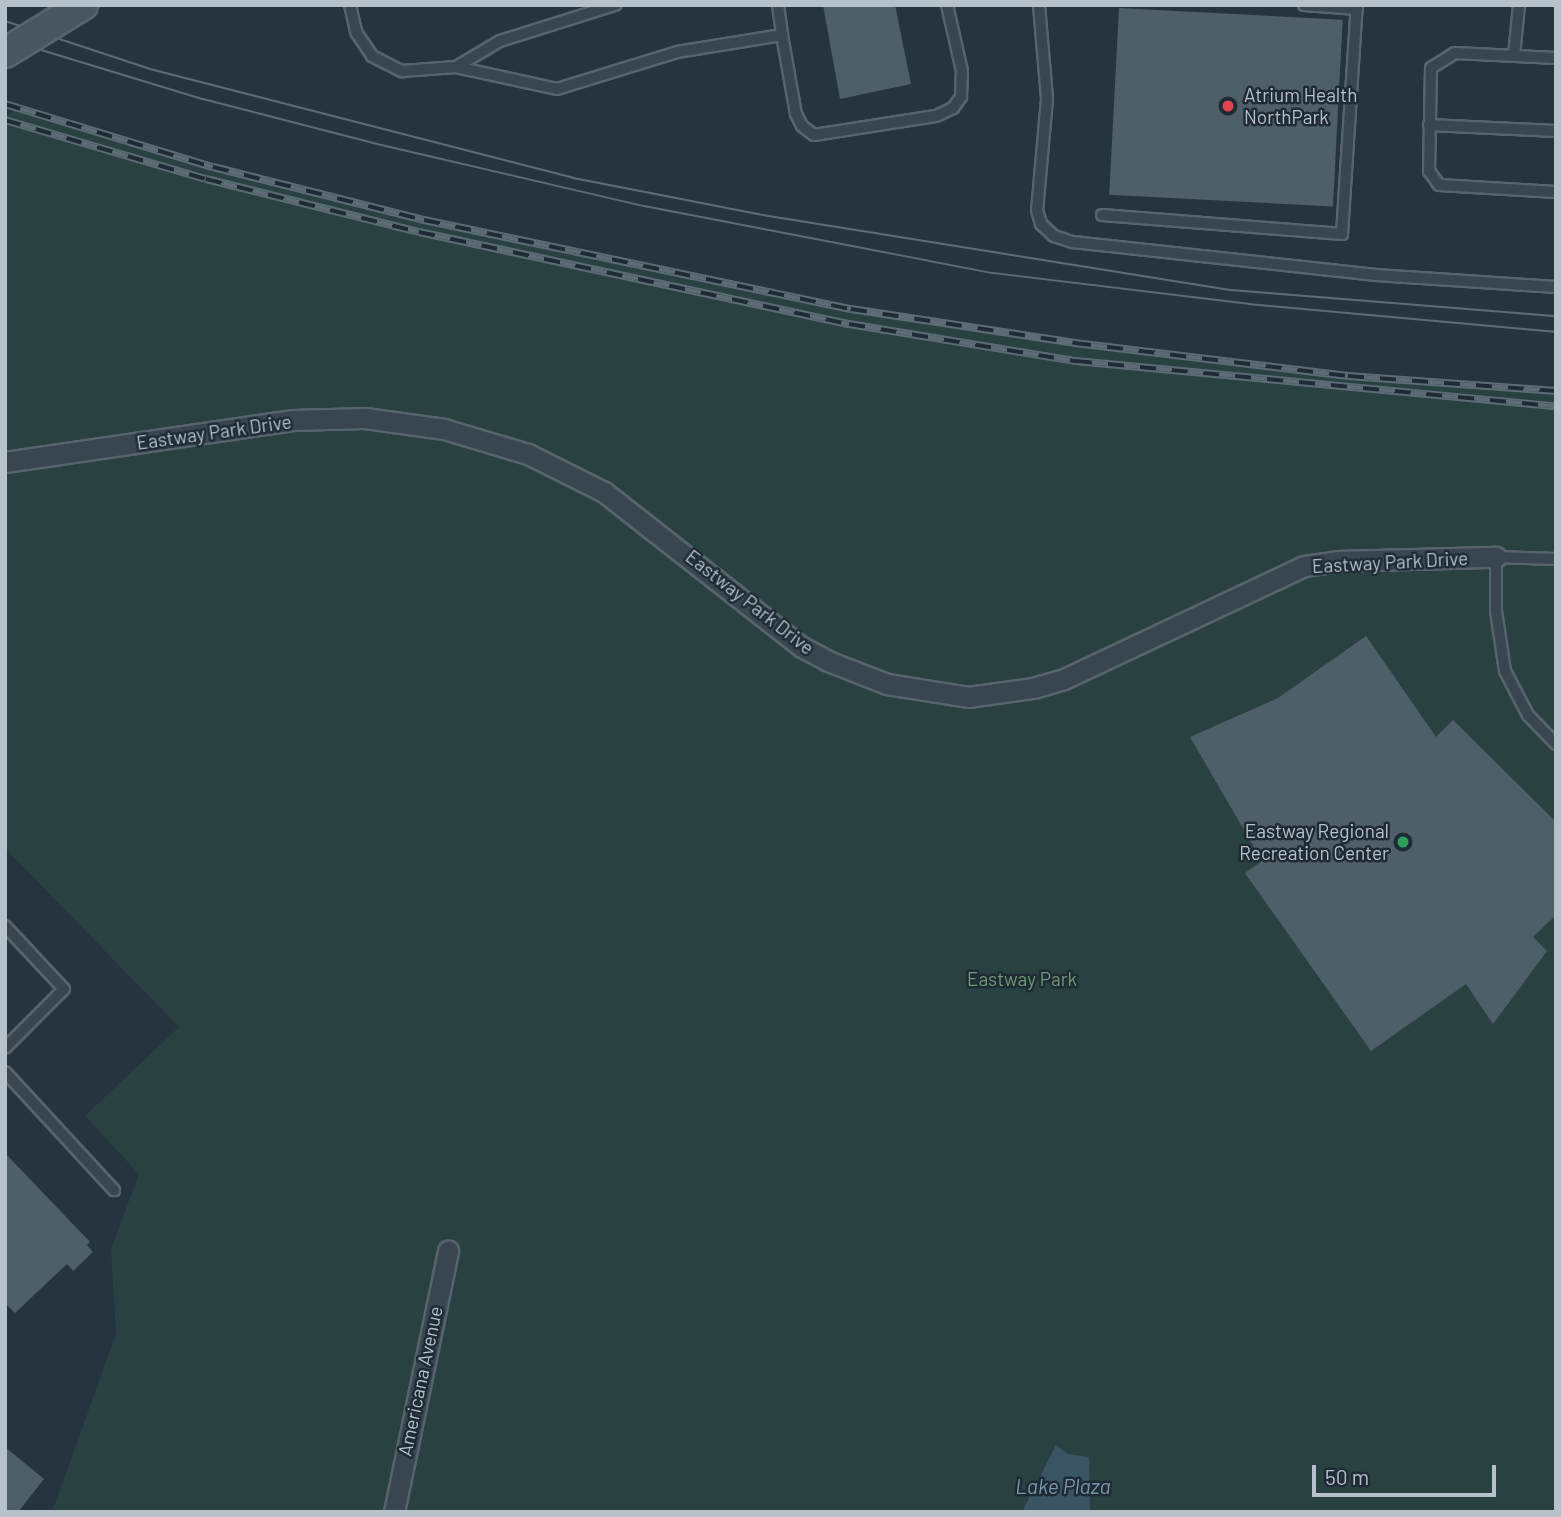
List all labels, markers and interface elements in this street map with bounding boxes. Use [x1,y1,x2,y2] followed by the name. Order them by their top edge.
[1244,84,1357,128] place label: Atrium Health NorthPark
[1218,96,1238,116] marker: Atrium Health NorthPark
[135,410,293,454] street label: Eastway Park Drive
[681,545,819,659] street label: Eastway Park Drive
[1311,547,1469,577] street label: Eastway Park Drive
[1239,820,1389,864] place label: Eastway Regional Recreation Center
[1395,834,1411,850] marker: Eastway Regional Recreation Center
[967,968,1077,990] park label: Eastway Park
[393,1304,447,1458] street label: Americana Avenue
[1316,1450,1500,1494] scale bar
[1325,1464,1369,1489] text: 50 m
[1015,1473,1111,1499] water label: Lake Plaza

